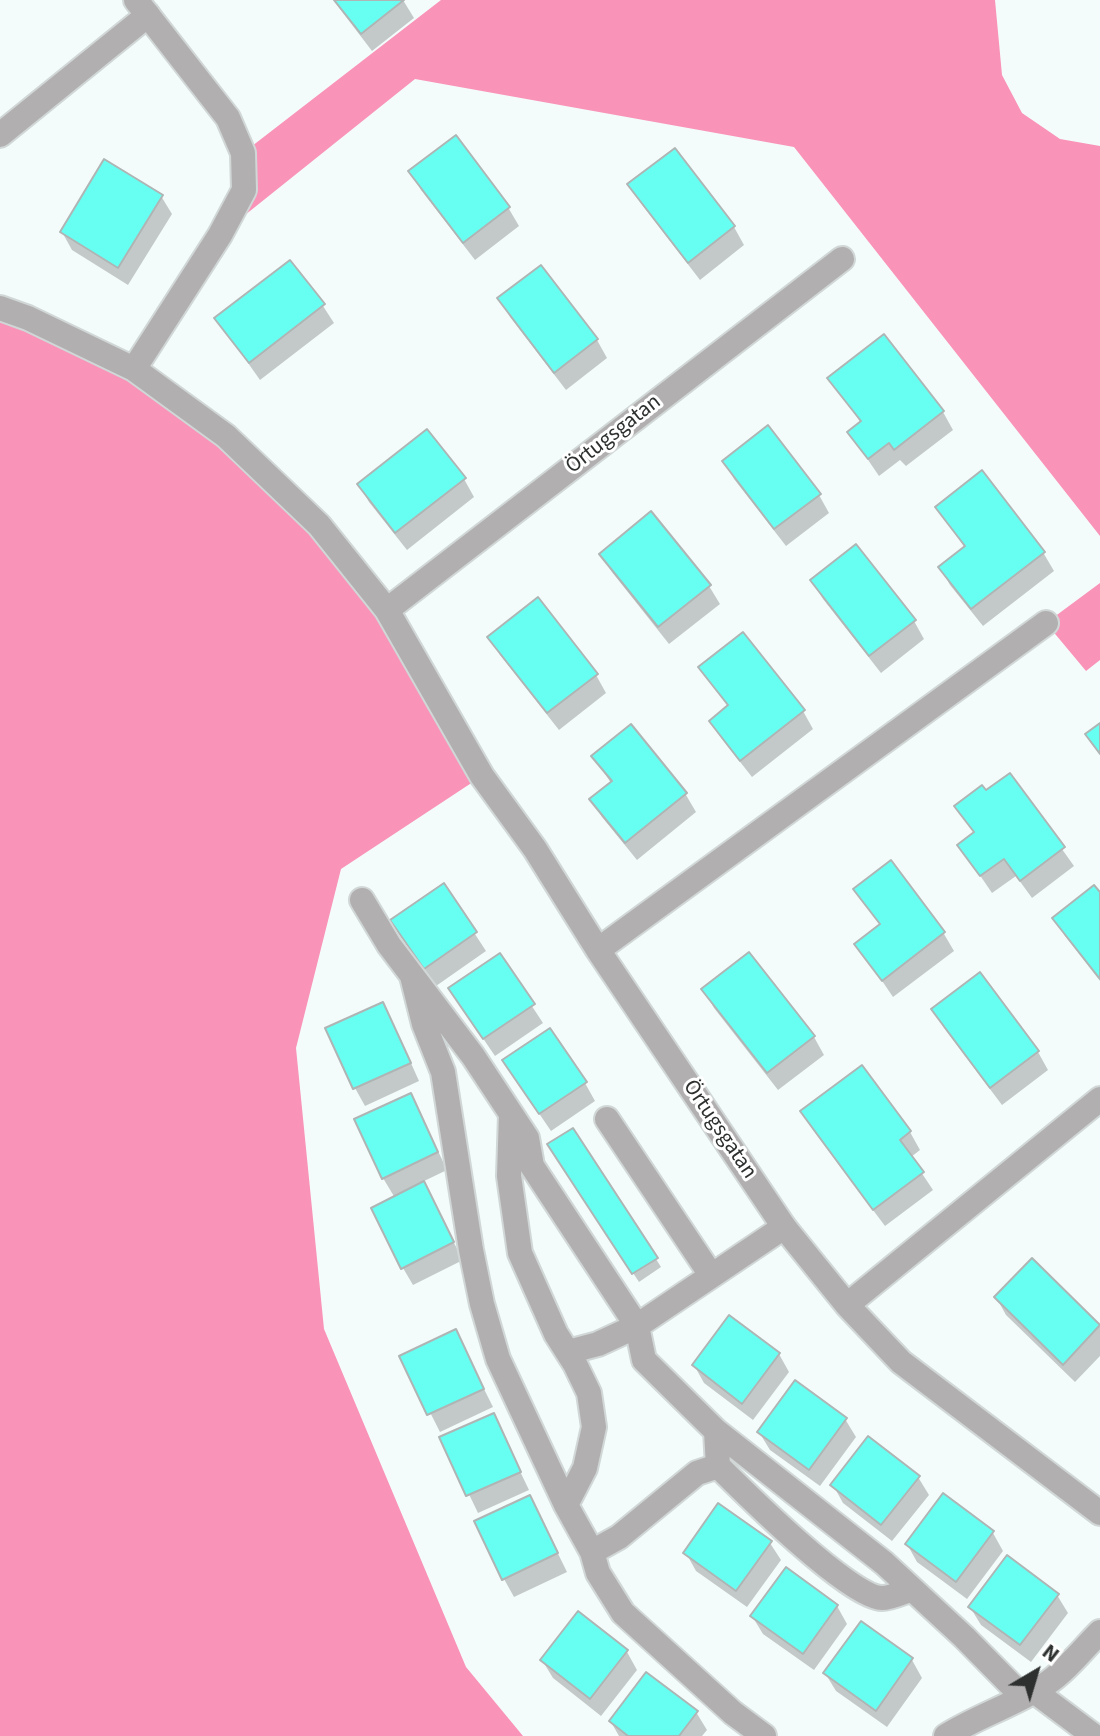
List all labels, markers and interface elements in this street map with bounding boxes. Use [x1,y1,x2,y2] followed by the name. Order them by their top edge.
[561,390,667,480] street label: Örtugsgatan
[676,1076,762,1184] street label: Örtugsgatan
[996,1632,1076,1712] north arrow
[1035,1636,1066,1670] text: N

